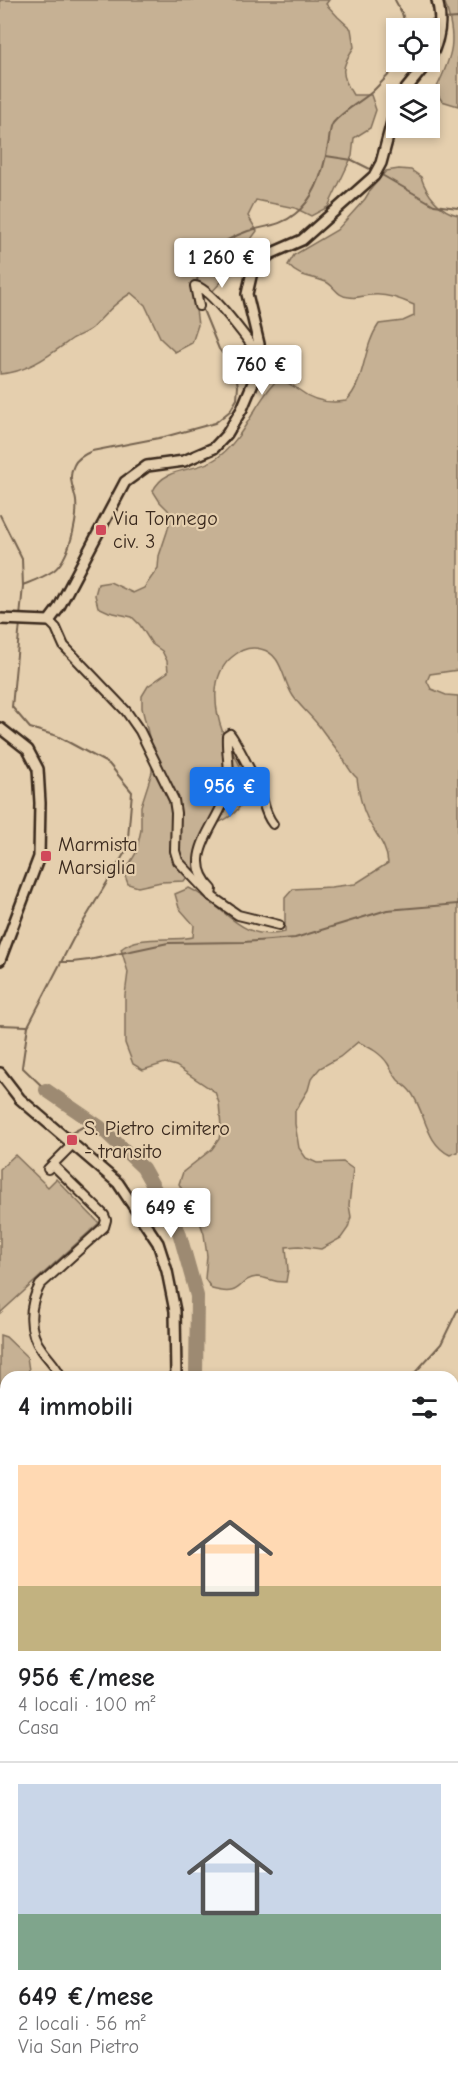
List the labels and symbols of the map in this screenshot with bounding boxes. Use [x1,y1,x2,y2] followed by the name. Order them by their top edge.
[167,238,277,289] pin: 1 260 €
[220,345,304,396] pin: 760 €
[113,507,218,553] place label: Via Tonnego civ. 3
[94,523,108,537] marker: Via Tonnego civ. 3
[188,767,272,818] pin: 956 €
[58,833,138,879] place label: Marmista Marsiglia
[39,849,53,863] marker: Marmista Marsiglia
[84,1117,230,1163] place label: S. Pietro cimitero - transito
[65,1133,79,1147] marker: S. Pietro cimitero - transito
[129,1188,213,1239] pin: 649 €

